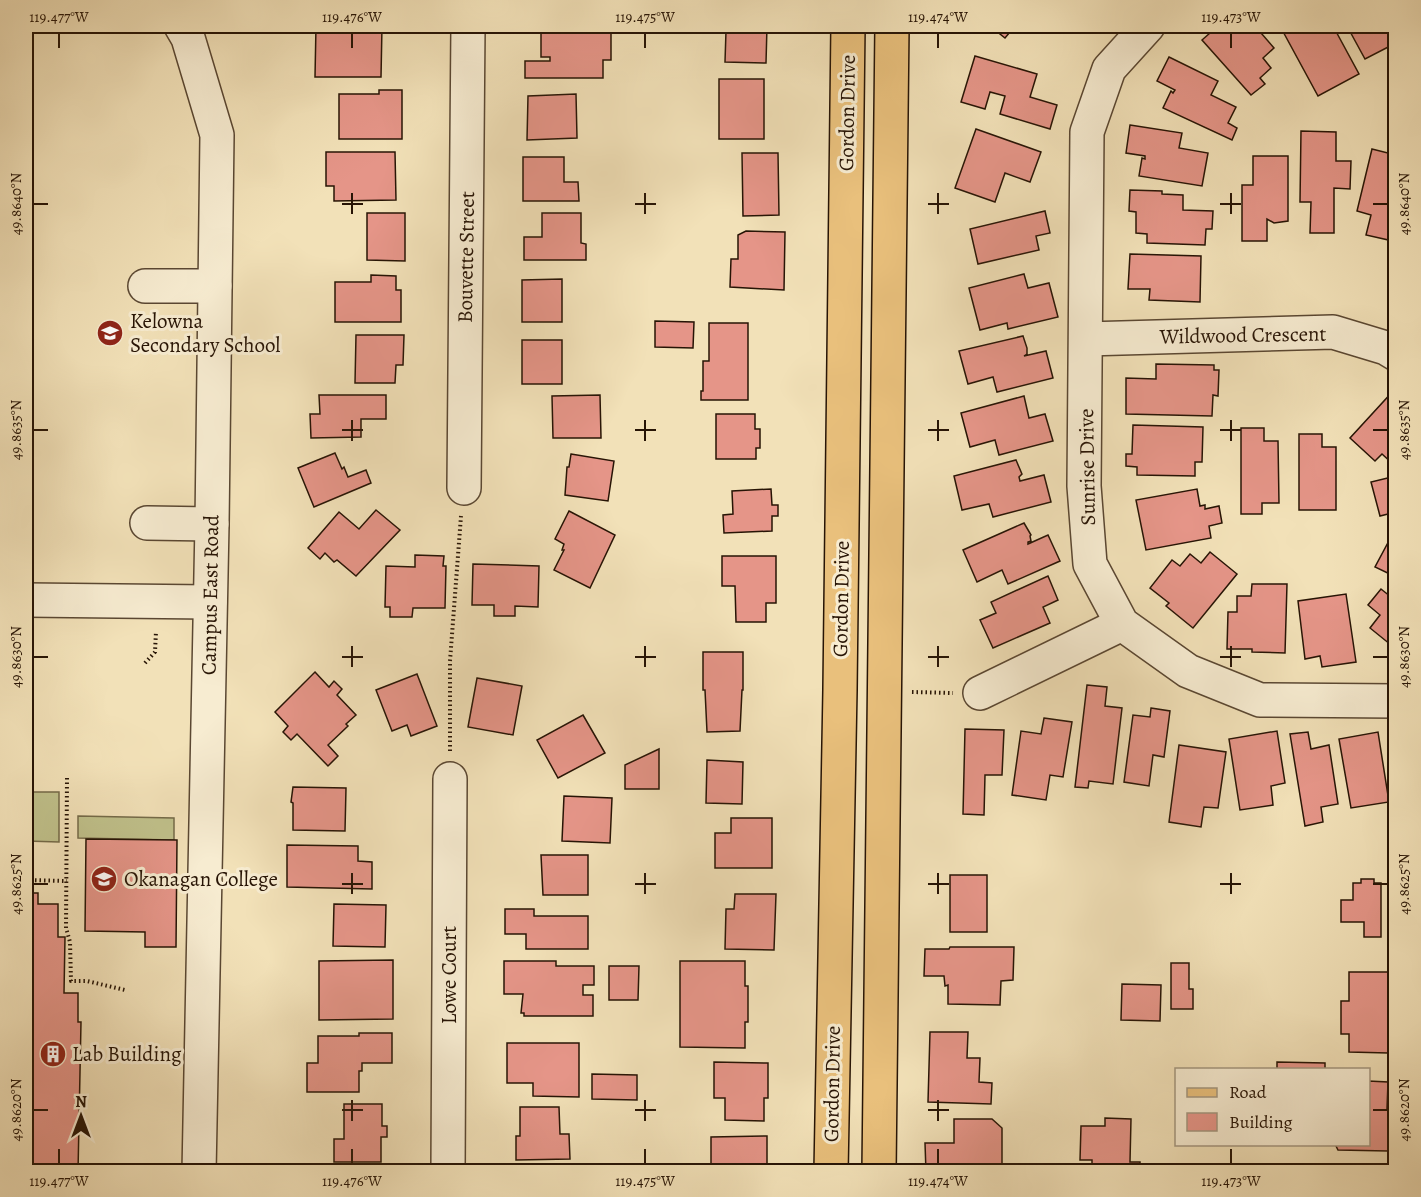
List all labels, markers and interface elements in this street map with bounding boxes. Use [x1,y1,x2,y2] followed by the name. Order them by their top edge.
[29,7,89,27] text: 119.477°W
[322,7,382,27] text: 119.476°W
[615,7,675,27] text: 119.475°W
[908,7,968,27] text: 119.474°W
[1201,7,1261,27] text: 119.473°W
[832,55,862,171] street label: Gordon Drive
[6,173,26,235] text: 49.8640°N
[1394,173,1414,235] text: 49.8640°N
[451,191,481,323] street label: Bouvette Street
[130,307,281,359] place label: Kelowna Secondary School
[95,318,125,348] school or university icon: Kelowna Secondary School
[1158,320,1327,350] street label: Wildwood Crescent
[6,400,26,460] text: 49.8635°N
[1394,400,1414,460] text: 49.8635°N
[1072,408,1102,526] street label: Sunrise Drive
[195,514,225,675] street label: Campus East Road
[826,541,856,657] street label: Gordon Drive
[6,626,26,688] text: 49.8630°N
[1394,626,1414,688] text: 49.8630°N
[6,853,26,915] text: 49.8625°N
[1394,853,1414,915] text: 49.8625°N
[89,864,119,894] school or university icon: Okanagan College
[124,865,278,893] place label: Okanagan College
[435,926,463,1024] street label: Lowe Court
[817,1026,847,1142] street label: Gordon Drive
[38,1039,68,1069] building icon: Lab Building
[72,1040,182,1068] place label: Lab Building
[1175,1068,1370,1146] legend
[6,1078,26,1141] text: 49.8620°N
[1394,1078,1414,1141] text: 49.8620°N
[1229,1080,1267,1104] text: Road
[51,1086,111,1146] north arrow
[75,1091,87,1113] text: N
[1229,1110,1293,1134] text: Building
[29,1171,89,1191] text: 119.477°W
[322,1171,382,1191] text: 119.476°W
[615,1171,675,1191] text: 119.475°W
[908,1171,968,1191] text: 119.474°W
[1201,1171,1261,1191] text: 119.473°W

